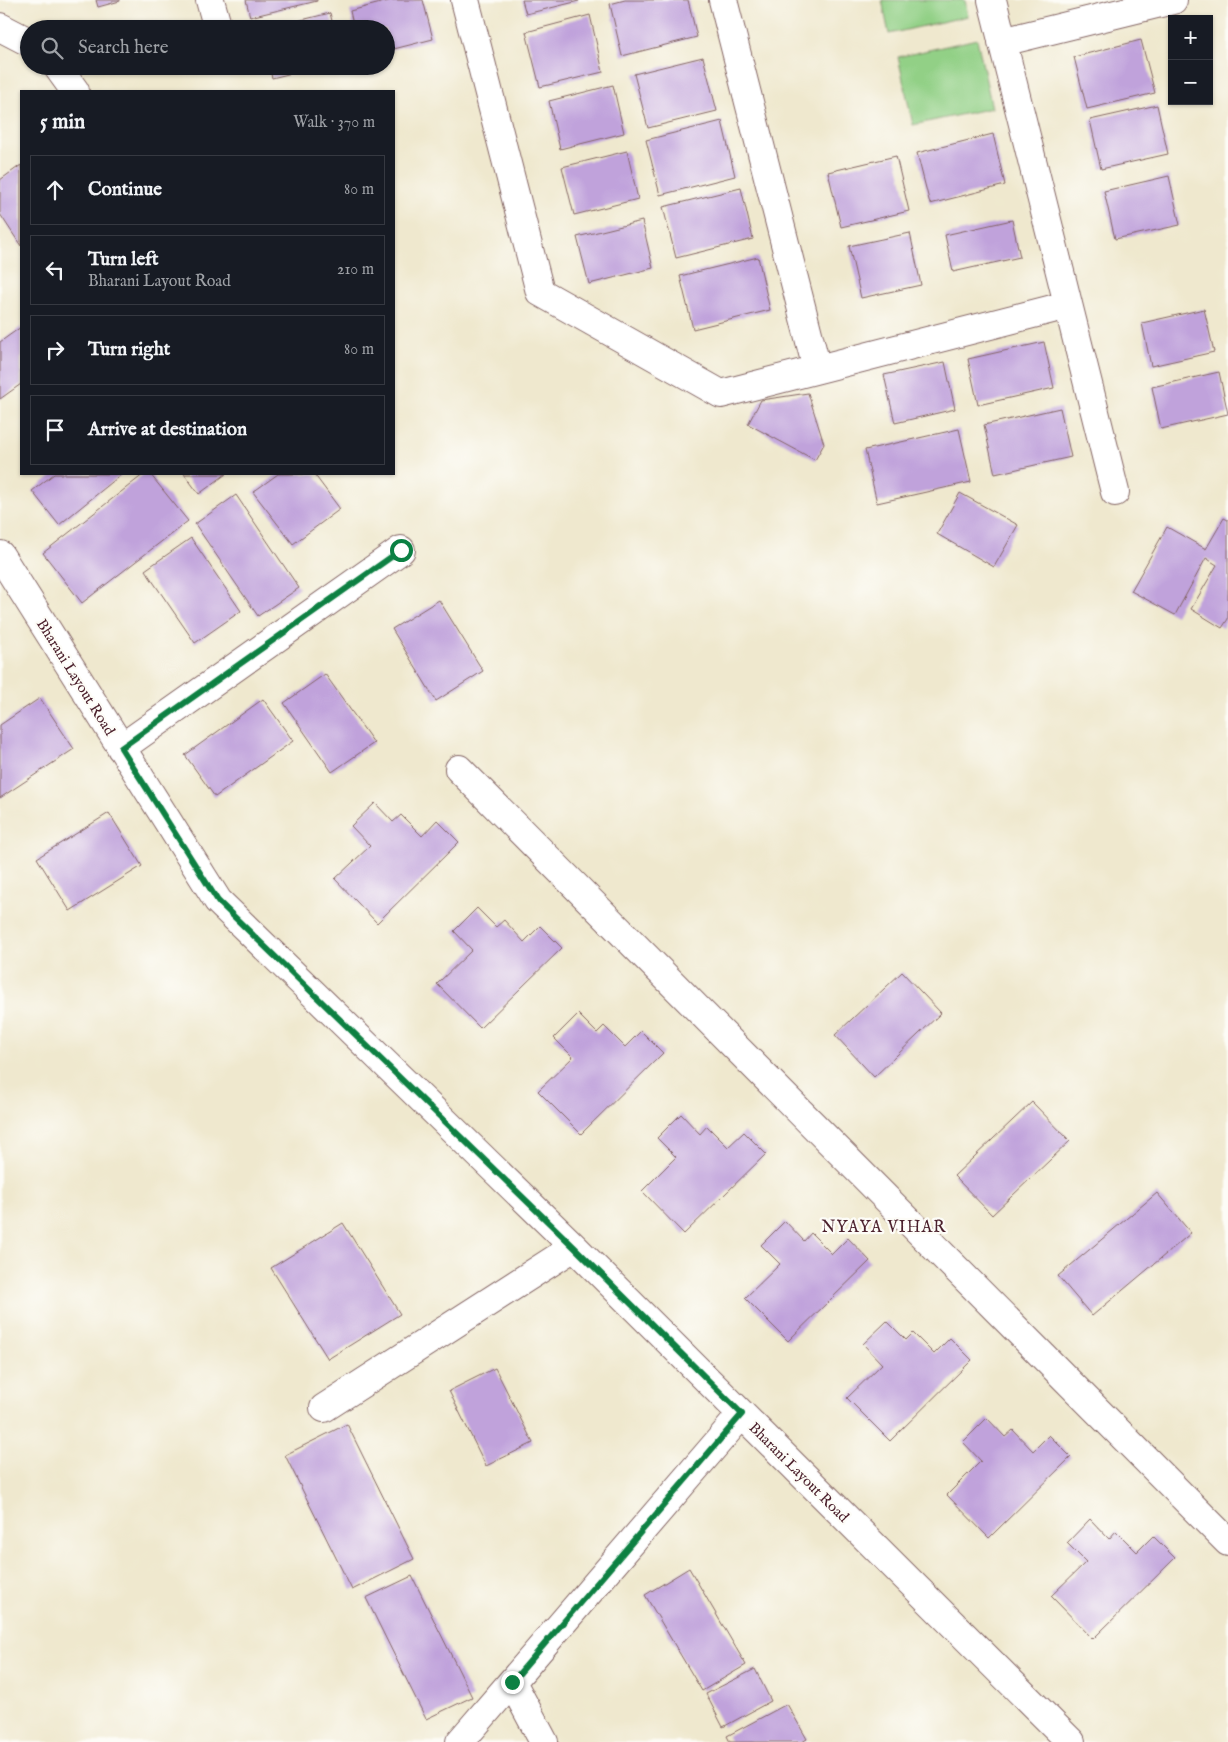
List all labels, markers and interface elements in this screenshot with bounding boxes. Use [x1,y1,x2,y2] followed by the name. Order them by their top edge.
[1168,15,1213,105] map controls
[1168,15,1213,60] button: +
[20,20,395,75] search box
[38,34,66,62] icon: search
[78,36,169,60] text: Search here
[1168,60,1213,105] button: −
[40,109,85,136] text: 5 min
[293,113,375,133] text: Walk · 370 m
[41,176,69,204] icon: ahead
[88,178,162,202] text: Continue
[344,180,374,200] text: 80 m
[88,248,159,272] text: Turn left
[41,256,69,284] icon: left
[337,260,374,280] text: 210 m
[88,272,231,292] text: Bharani Layout Road
[41,336,69,364] icon: right
[88,338,170,362] text: Turn right
[344,340,374,360] text: 80 m
[41,416,69,444] icon: arrive
[88,418,247,442] text: Arrive at destination
[390,539,413,562] route start
[32,615,120,740] street label: Bharani Layout Road
[822,1218,946,1238] district label: NYAYA VIHAR
[745,1418,853,1527] street label: Bharani Layout Road
[501,1671,524,1694] route end

